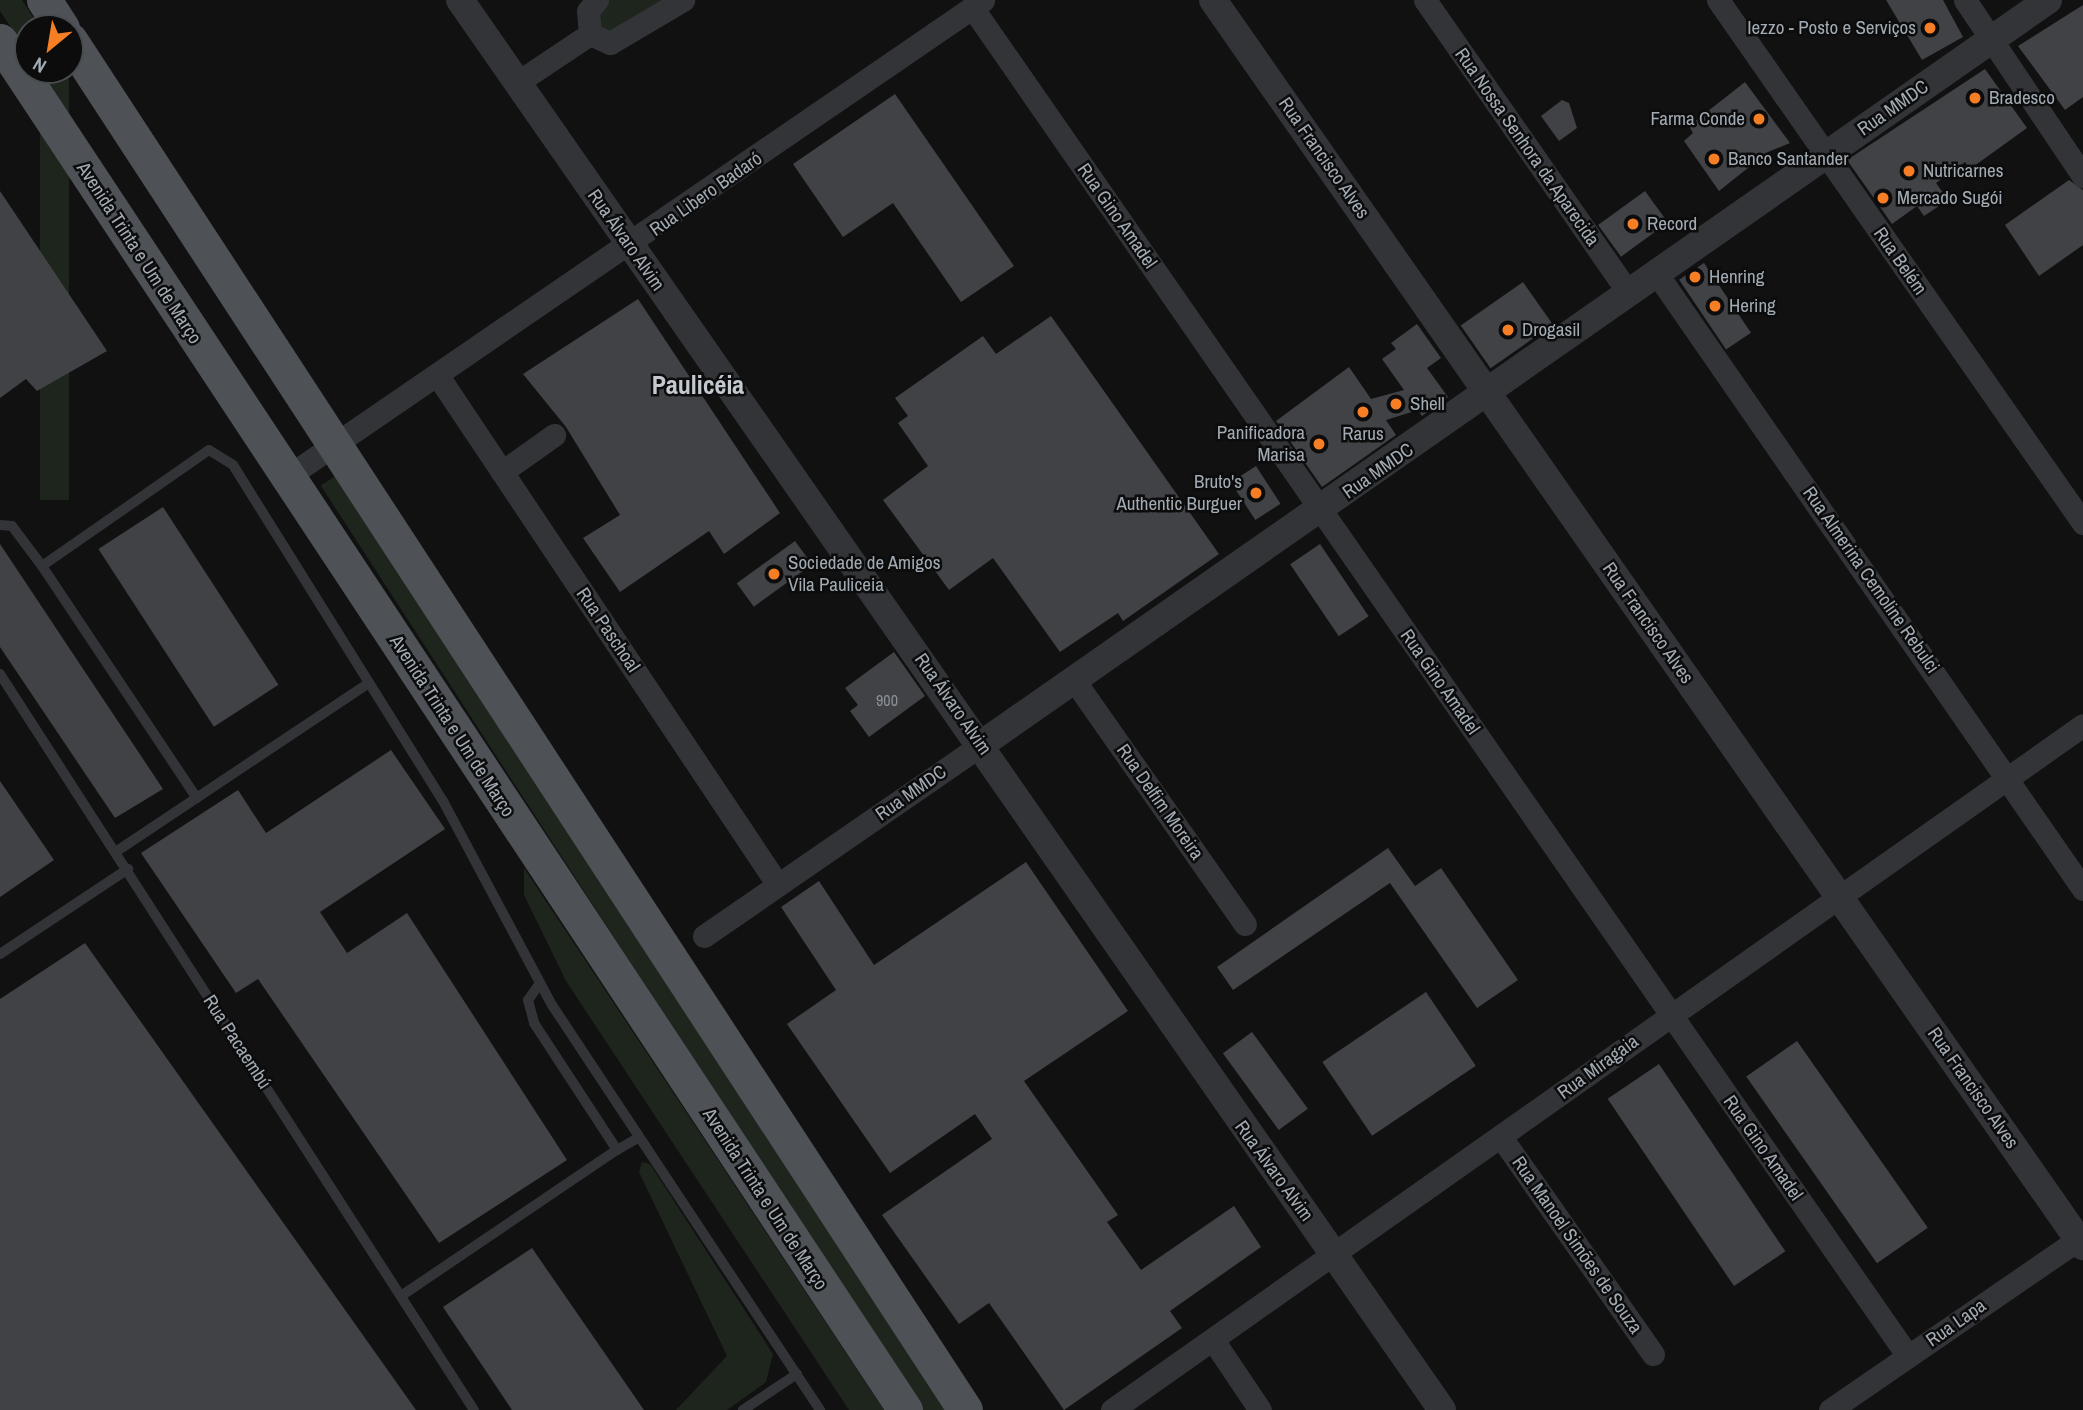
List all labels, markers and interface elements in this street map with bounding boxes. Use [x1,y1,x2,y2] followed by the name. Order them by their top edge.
[14,14,84,84] north arrow
[1747,17,1916,39] place label: Iezzo - Posto e Serviços
[1922,20,1938,36] marker: Iezzo - Posto e Serviços
[1450,43,1604,251] street label: Rua Nossa Senhora da Aparecida
[28,51,51,80] text: N
[1853,75,1933,141] street label: Rua MMDC
[1989,87,2055,109] place label: Bradesco
[1967,90,1983,106] marker: Bradesco
[1273,93,1375,223] street label: Rua Francisco Alves
[1651,108,1745,130] place label: Farma Conde
[1751,111,1767,127] marker: Farma Conde
[646,147,766,241] street label: Rua Libero Badaró
[1728,148,1848,170] place label: Banco Santander
[1706,151,1722,167] marker: Banco Santander
[72,158,206,348] street label: Avenida Trinta e Um de Março
[1072,159,1162,273] street label: Rua Gino Amadel
[1923,160,2004,182] place label: Nutricarnes
[1901,163,1917,179] marker: Nutricarnes
[582,184,670,296] street label: Rua Álvaro Alvim
[1897,187,2003,209] place label: Mercado Sugói
[1875,190,1891,206] marker: Mercado Sugói
[1647,213,1697,235] place label: Record
[1625,216,1641,232] marker: Record
[1869,223,1931,299] street label: Rua Belém
[1709,266,1764,288] place label: Henring
[1687,269,1703,285] marker: Henring
[1729,295,1776,317] place label: Hering
[1707,298,1723,314] marker: Hering
[1522,319,1580,341] place label: Drogasil
[1500,322,1516,338] marker: Drogasil
[652,369,744,401] district label: Paulicéia
[1410,393,1445,415] place label: Shell
[1388,396,1404,412] marker: Shell
[1355,404,1371,420] marker: Rarus
[1217,422,1305,466] place label: Panificadora Marisa
[1342,423,1384,445] place label: Rarus
[1311,436,1327,452] marker: Panificadora Marisa
[1338,438,1418,504] street label: Rua MMDC
[1116,471,1242,515] place label: Bruto's Authentic Burguer
[1798,482,1944,678] street label: Rua Almerina Cemoline Rebulci
[1248,485,1264,501] marker: Bruto's Authentic Burguer
[788,552,941,596] place label: Sociedade de Amigos Vila Pauliceia
[1597,558,1699,688] street label: Rua Francisco Alves
[766,566,782,582] marker: Sociedade de Amigos Vila Pauliceia
[571,583,645,677] street label: Rua Paschoal
[1395,625,1485,739] street label: Rua Gino Amadel
[385,631,519,821] street label: Avenida Trinta e Um de Março
[909,648,997,760] street label: Rua Álvaro Alvim
[876,690,898,710] house number: 900
[1112,740,1208,864] street label: Rua Delfim Moreira
[871,760,951,826] street label: Rua MMDC
[198,991,276,1093] street label: Rua Pacaembú
[1922,1023,2024,1153] street label: Rua Francisco Alves
[1553,1030,1643,1104] street label: Rua Miragaia
[1718,1091,1808,1205] street label: Rua Gino Amadel
[698,1104,832,1294] street label: Avenida Trinta e Um de Março
[1229,1116,1319,1226] street label: Rua Álvaro Alvim
[1507,1152,1647,1338] street label: Rua Manoel Simões de Souza
[1922,1294,1990,1352] street label: Rua Lapa

